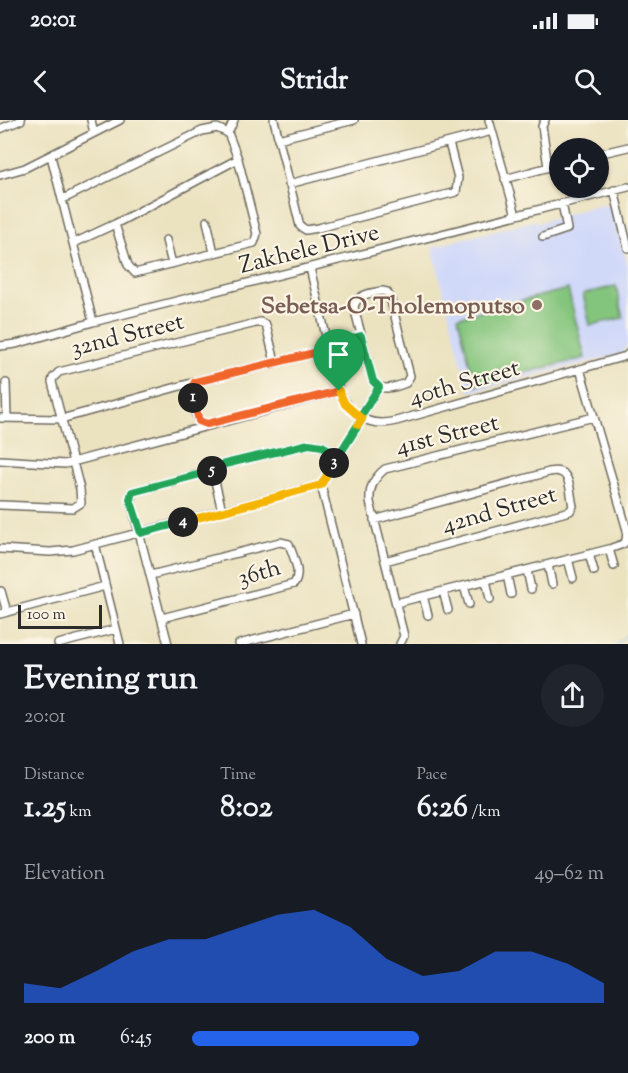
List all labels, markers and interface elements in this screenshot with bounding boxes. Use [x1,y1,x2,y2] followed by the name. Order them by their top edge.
[30,5,76,37] text: 20:01
[280,62,348,101] text: Stridr
[24,65,57,98] icon: back
[571,65,604,98] icon: search
[549,138,609,198] map controls
[549,138,609,198] button: locate
[236,216,383,284] street label: Zakhele Drive
[261,290,525,324] place label: Sebetsa-O-Tholemoputso
[530,298,544,312] marker: Sebetsa-O-Tholemoputso
[67,305,188,366] street label: 32nd Street
[313,329,364,391] pin
[322,338,355,371] icon: arrive
[405,352,524,416] street label: 40th Street
[178,383,208,413] pin: 1
[190,386,196,409] text: 1
[392,407,503,465] street label: 41st Street
[319,448,349,478] pin: 3
[331,451,337,474] text: 3
[197,456,227,486] pin: 5
[209,459,215,482] text: 5
[438,478,561,544] street label: 42nd Street
[168,507,198,537] pin: 4
[179,510,187,533] text: 4
[234,552,285,596] street label: 36th
[18,602,102,630] scale bar
[27,604,66,627] text: 100 m
[24,656,198,704] text: Evening run
[541,664,604,727] button: share
[24,703,66,732] text: 20:01
[24,764,84,787] text: Distance
[220,764,256,787] text: Time
[417,764,447,787] text: Pace
[24,787,66,830] text: 1.25
[220,787,272,830] text: 8:02
[417,787,468,830] text: 6:26
[66,801,91,824] text: km
[468,801,500,824] text: /km
[24,860,105,889] text: Elevation
[534,860,604,889] text: 49–62 m
[24,1024,75,1053] text: 200 m
[120,1024,152,1053] text: 6:45

